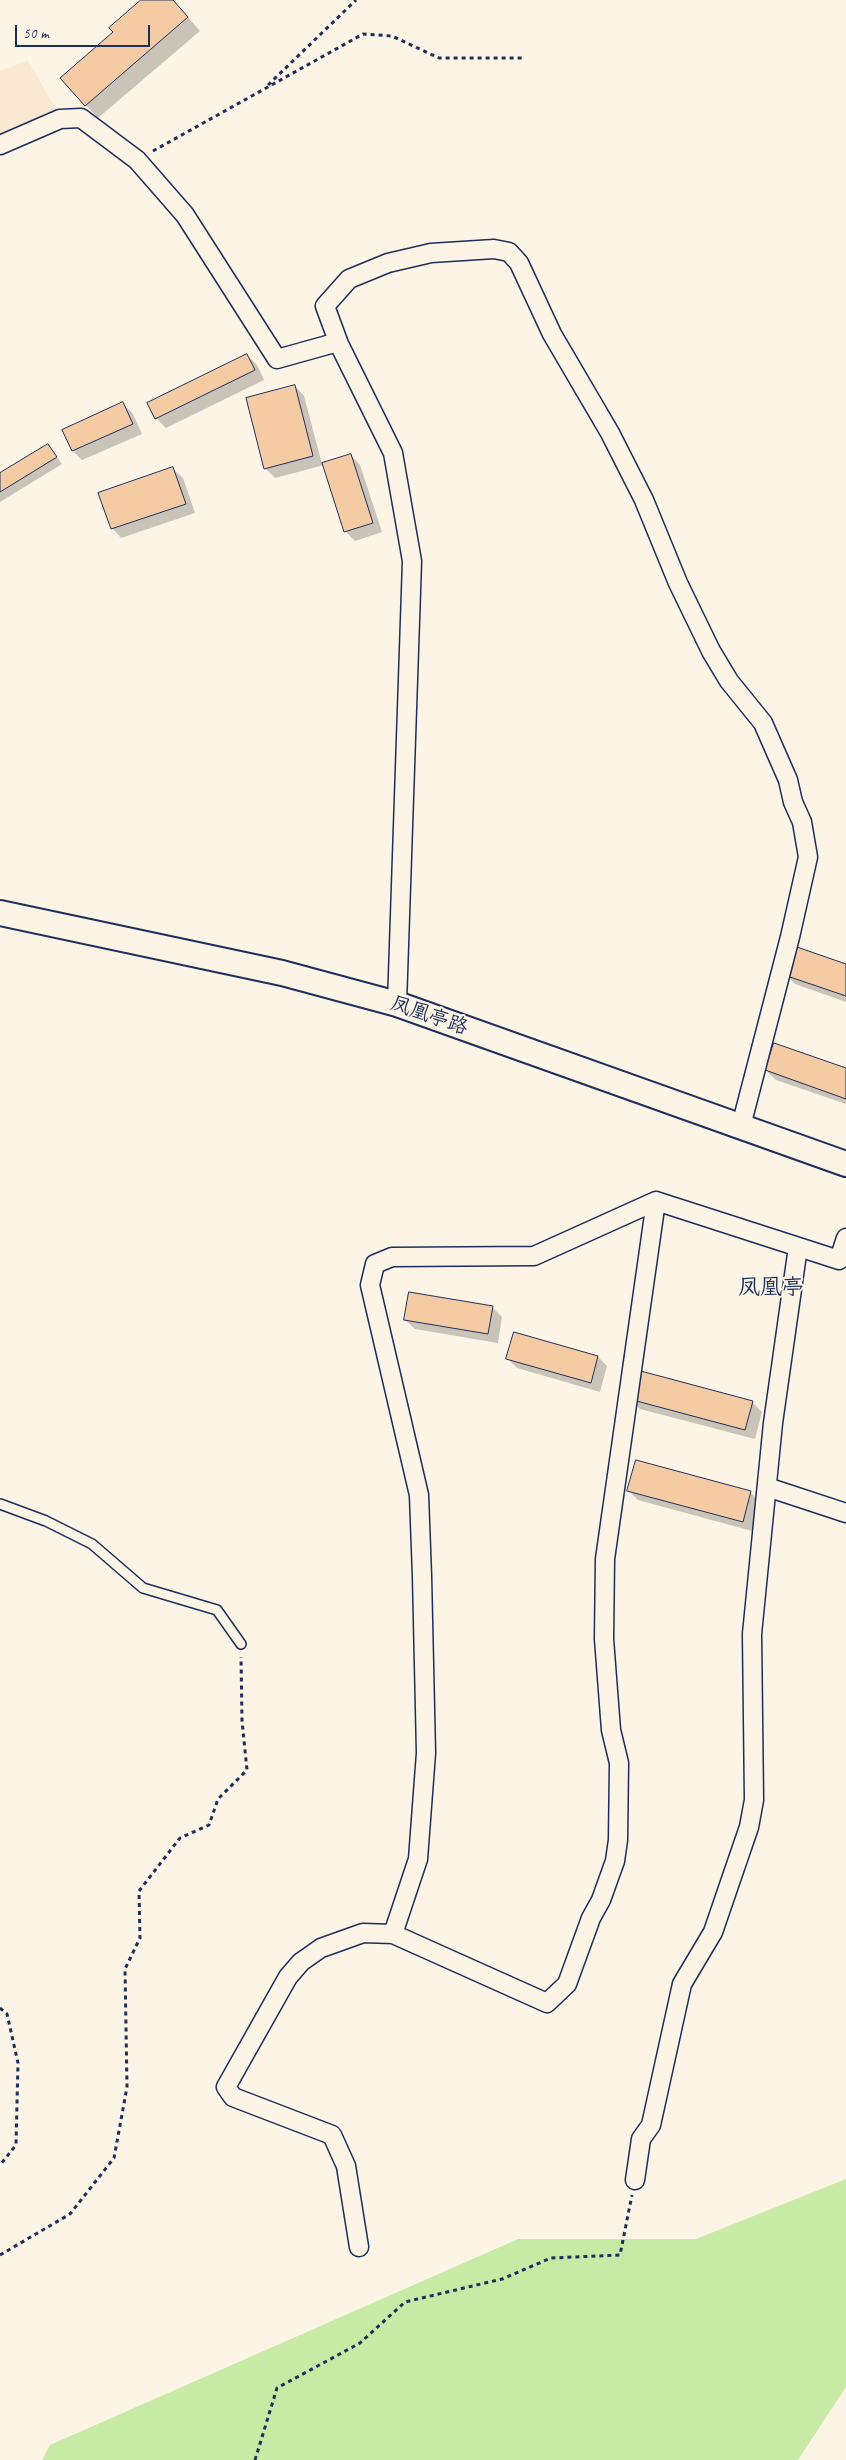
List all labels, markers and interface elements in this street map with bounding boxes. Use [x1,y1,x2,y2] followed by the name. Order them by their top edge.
[18,15,152,47] scale bar
[23,24,49,43] text: 50 m
[387,992,471,1040] street label: 凤凰亭路
[738,1275,804,1301] district label: 凤凰亭

